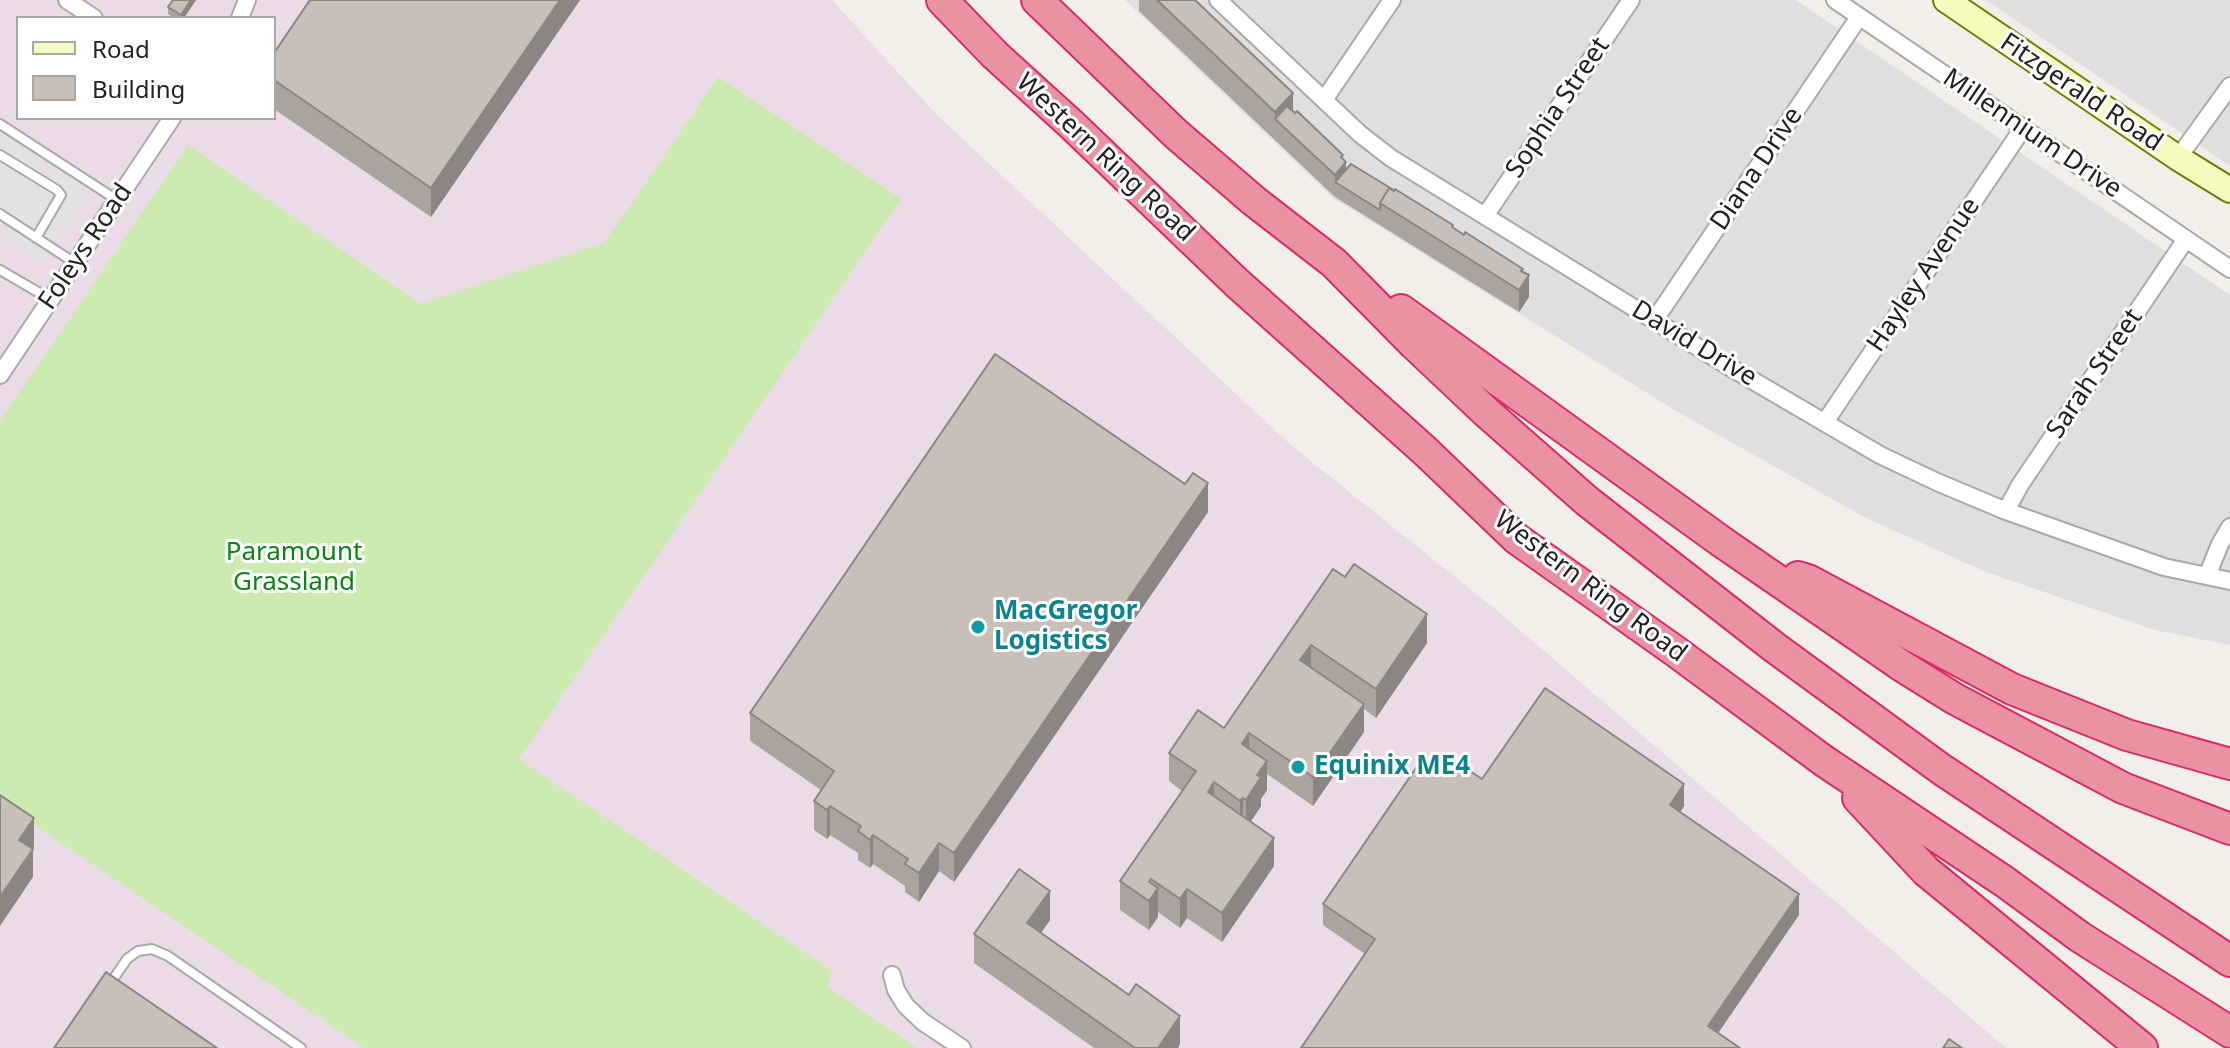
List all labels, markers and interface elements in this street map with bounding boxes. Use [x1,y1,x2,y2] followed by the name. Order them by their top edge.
[16,16,276,120] legend
[1994,27,2168,159] street label: Fitzgerald Road
[92,32,150,65] text: Road
[1500,32,1616,184] street label: Sophia Street
[1937,63,2127,205] street label: Millennium Drive
[1009,67,1201,249] street label: Western Ring Road
[92,72,185,105] text: Building
[1704,101,1810,237] street label: Diana Drive
[33,178,139,316] street label: Foleys Road
[1861,192,1987,358] street label: Hayley Avenue
[1626,294,1762,394] street label: David Drive
[2040,303,2150,445] street label: Sarah Street
[1488,505,1692,669] street label: Western Ring Road
[226,537,362,598] park label: Paramount Grassland
[994,596,1137,658] place label: MacGregor Logistics
[969,618,987,636] marker: MacGregor Logistics
[1314,751,1470,783] place label: Equinix ME4
[1289,758,1307,776] marker: Equinix ME4

